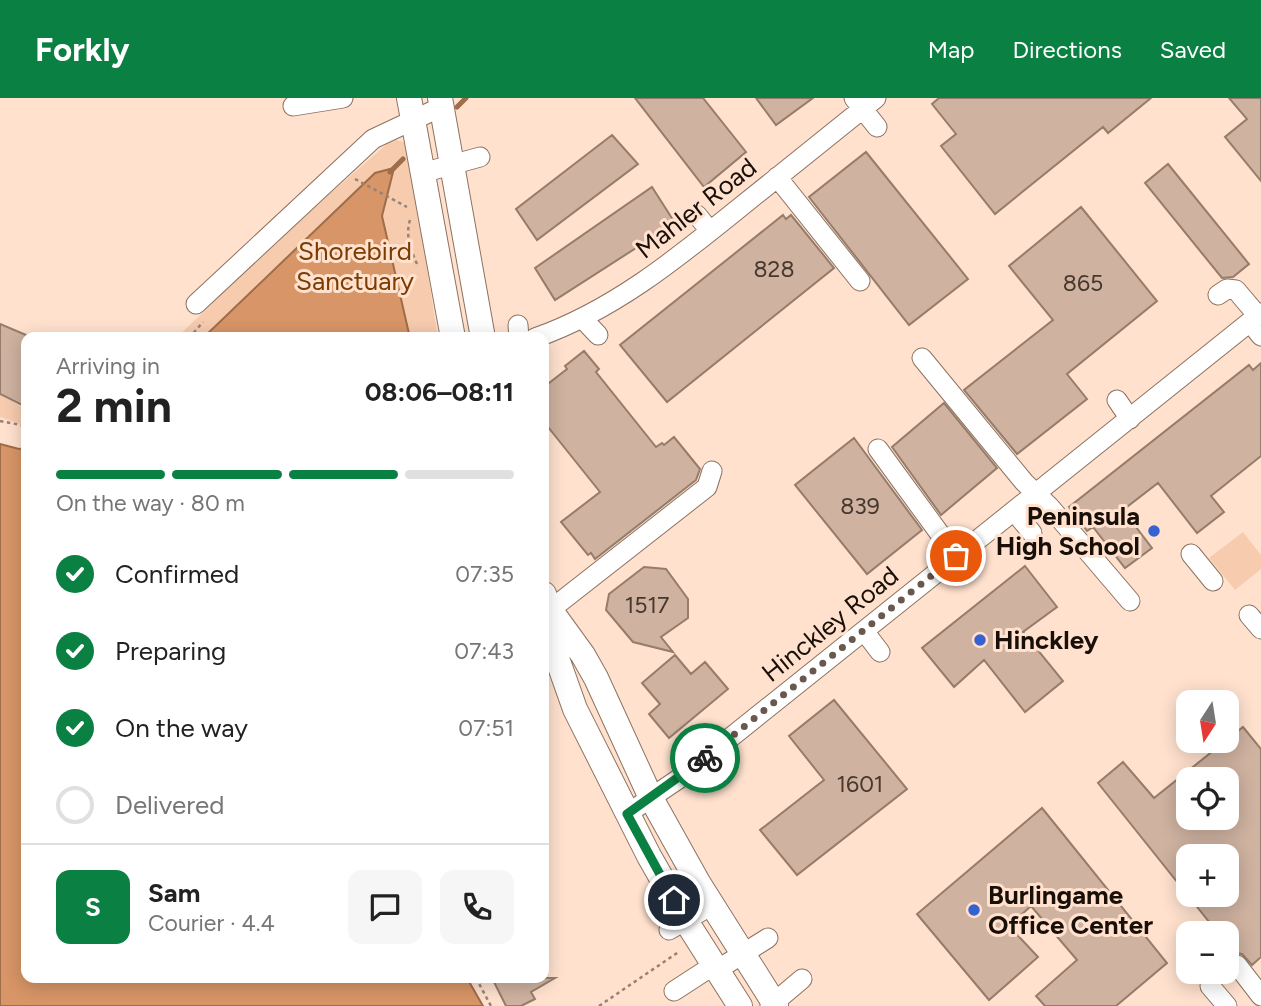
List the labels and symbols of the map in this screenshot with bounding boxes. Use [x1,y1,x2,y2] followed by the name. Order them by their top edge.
[629,151,763,265] street label: Mahler Road
[296,235,414,297] park label: Shorebird Sanctuary
[753,255,795,283] house number: 828
[1063,269,1103,297] house number: 865
[840,492,880,520] house number: 839
[996,500,1140,562] place label: Peninsula High School
[1146,523,1162,539] marker: Peninsula High School
[926,526,986,586] pin
[755,559,905,689] street label: Hinckley Road
[625,591,669,619] house number: 1517
[994,624,1098,656] place label: Hinckley
[972,632,988,648] marker: Hinckley
[1176,690,1239,752] north arrow
[670,723,740,793] courier
[837,770,883,798] house number: 1601
[644,870,704,930] pin
[988,879,1153,941] place label: Burlingame Office Center
[966,902,982,918] marker: Burlingame Office Center

